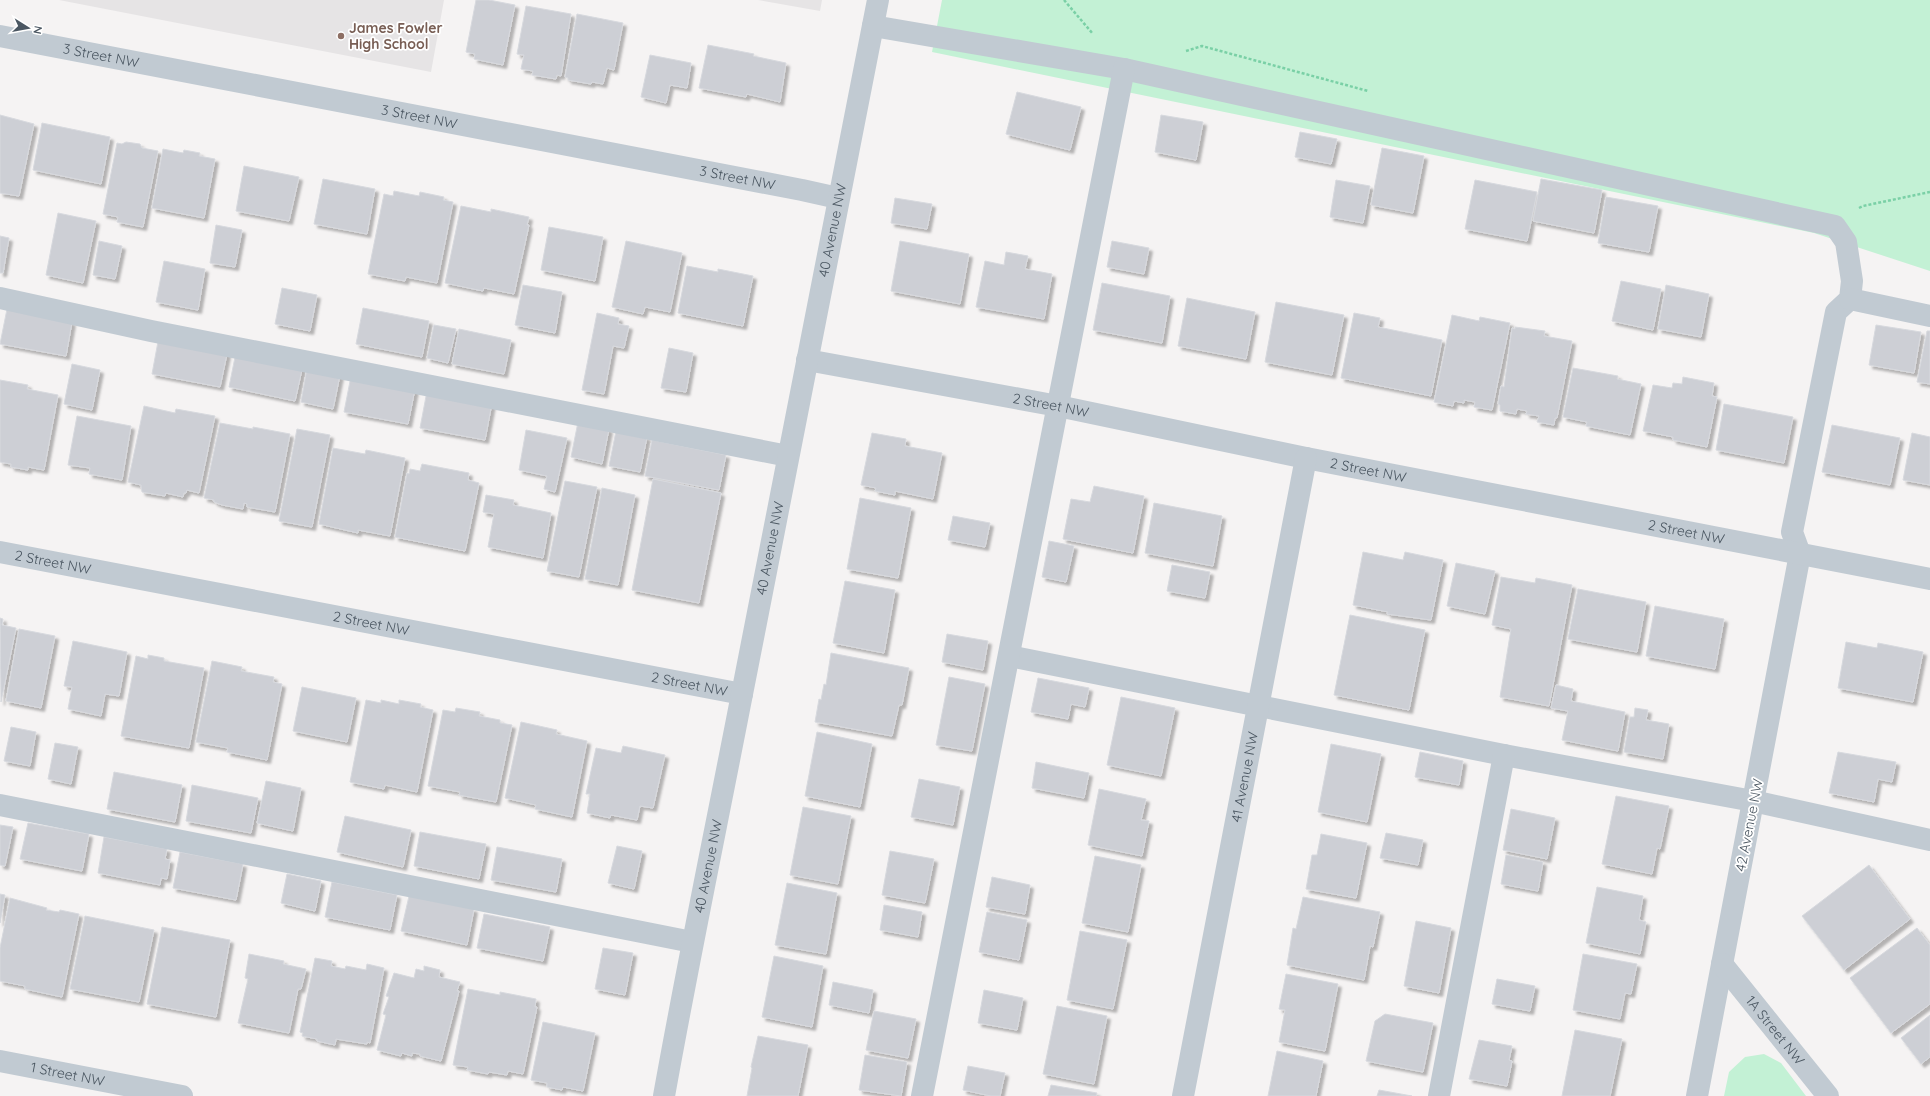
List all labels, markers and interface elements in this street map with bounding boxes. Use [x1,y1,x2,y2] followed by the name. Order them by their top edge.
[8,8,48,48] north arrow
[349,19,442,53] place label: James Fowler High School
[30,25,45,35] text: N
[336,31,346,41] marker: James Fowler High School
[62,39,141,72] street label: 3 Street NW
[380,100,459,133] street label: 3 Street NW
[698,162,778,194] street label: 3 Street NW
[814,181,850,279] street label: 40 Avenue NW
[1011,389,1091,421] street label: 2 Street NW
[1329,454,1408,486] street label: 2 Street NW
[752,499,788,596] street label: 40 Avenue NW
[1647,516,1727,548] street label: 2 Street NW
[13,546,93,578] street label: 2 Street NW
[332,607,411,639] street label: 2 Street NW
[650,668,730,700] street label: 2 Street NW
[1227,730,1262,824] street label: 41 Avenue NW
[1731,776,1767,873] street label: 42 Avenue NW
[690,817,726,915] street label: 40 Avenue NW
[1742,992,1809,1069] street label: 1A Street NW
[29,1058,107,1090] street label: 1 Street NW

